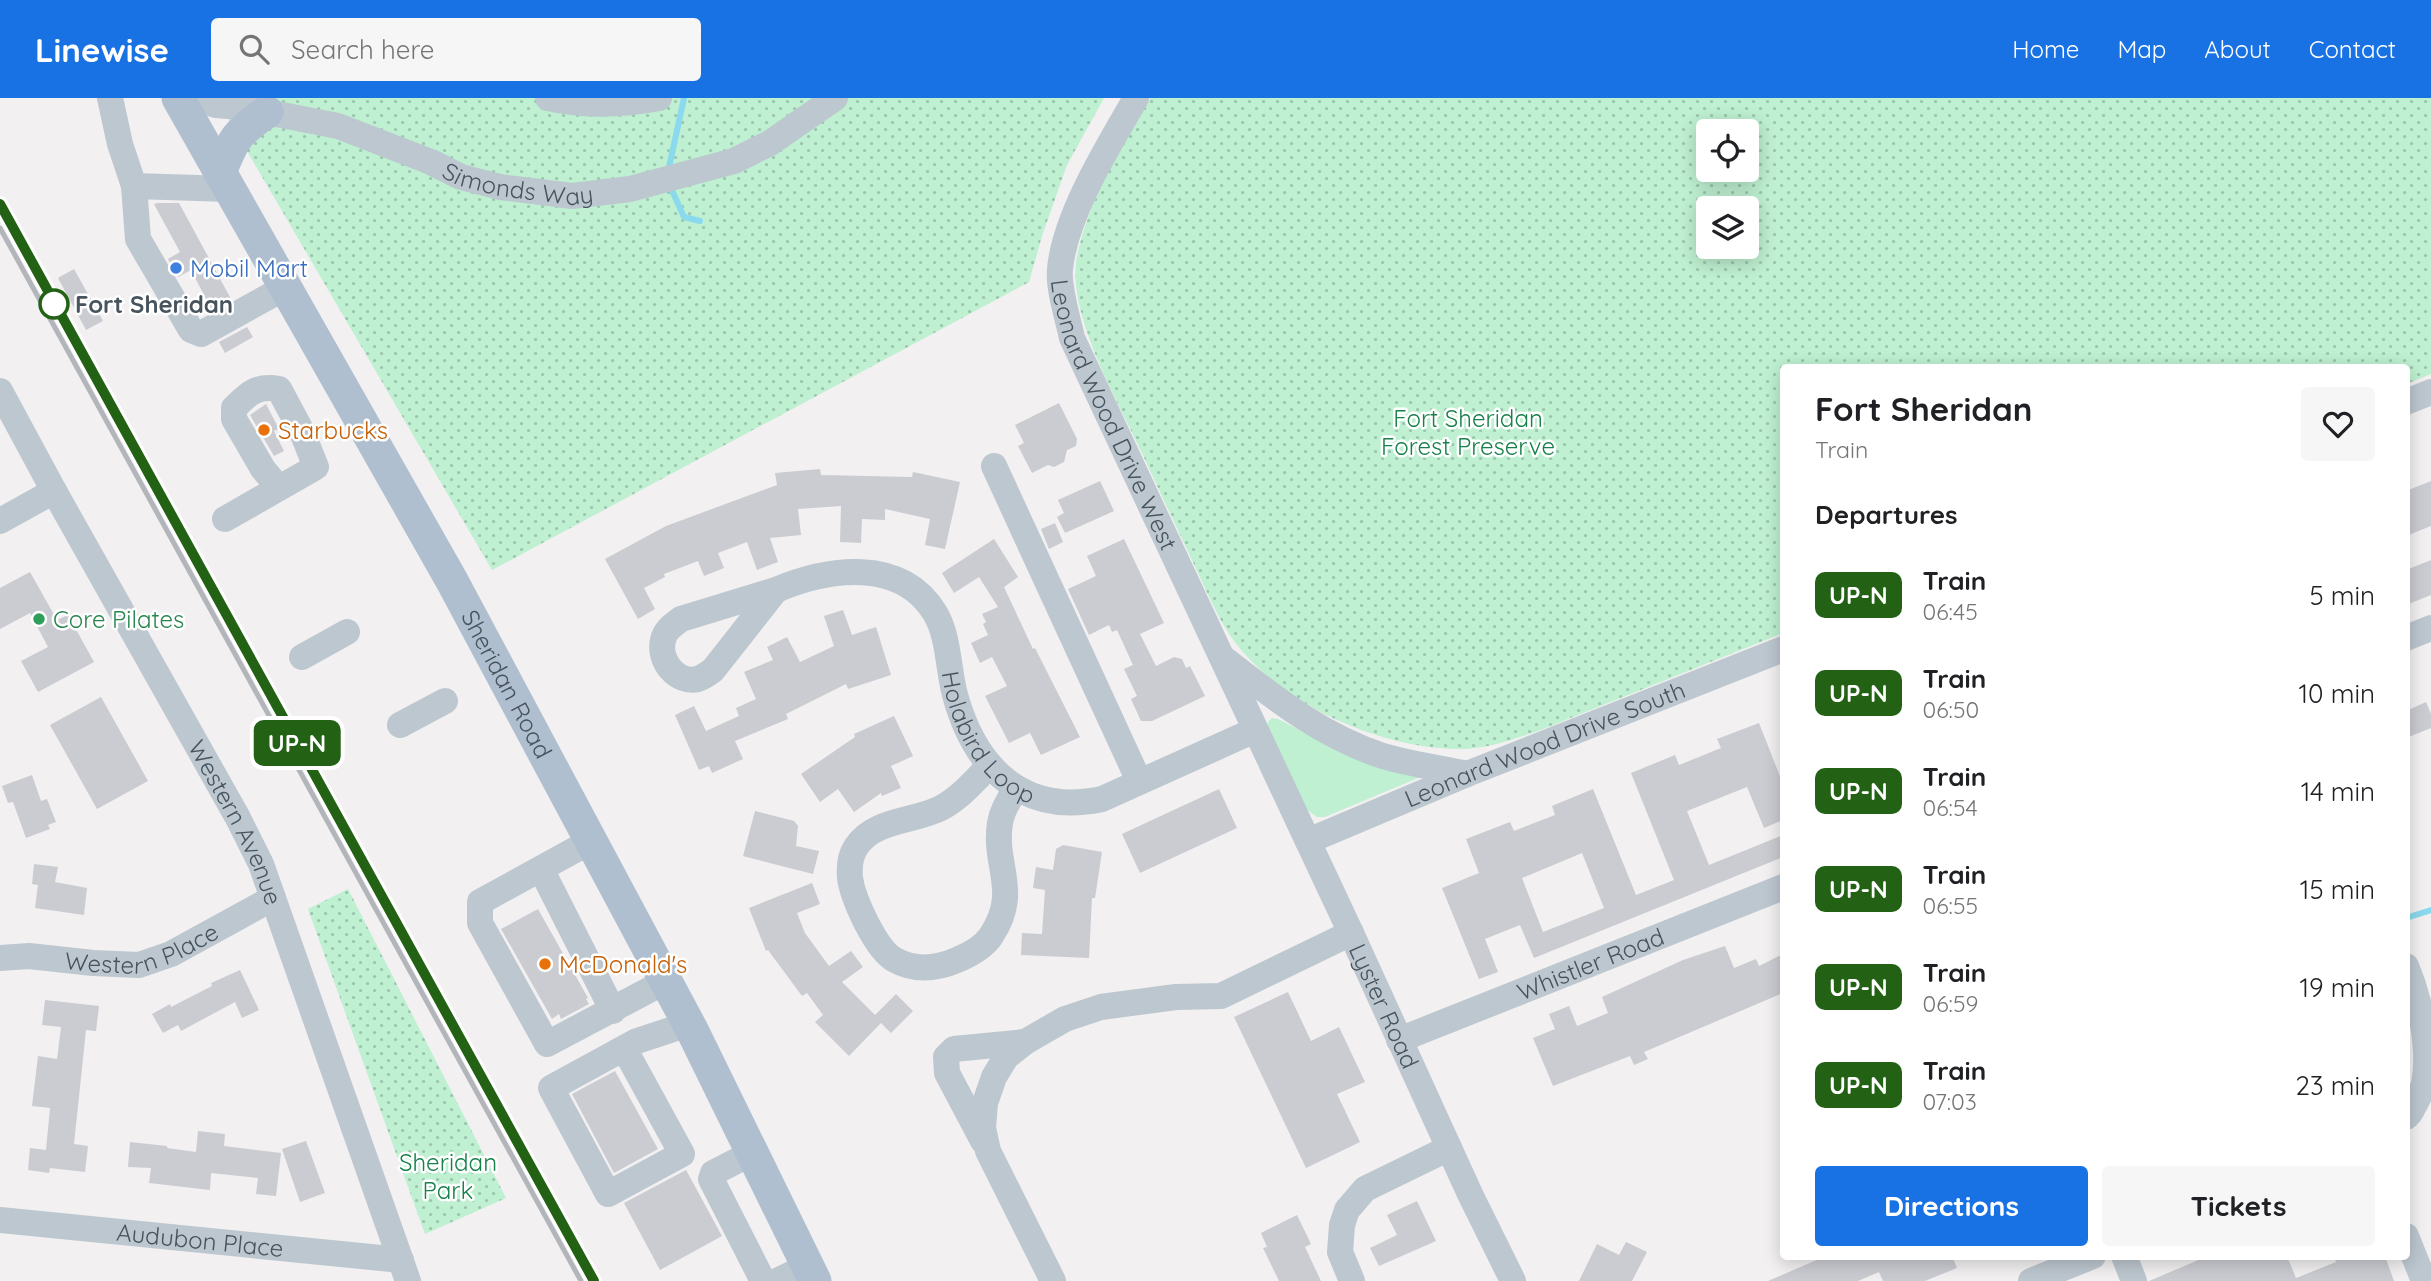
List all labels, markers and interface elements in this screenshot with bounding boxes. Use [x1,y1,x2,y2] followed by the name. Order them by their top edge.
[211,18,701,81] search box
[35,29,169,70] text: Linewise
[235,30,273,68] icon: search
[291,33,435,66] text: Search here
[2012,34,2079,64] text: Home
[2117,34,2166,64] text: Map
[2204,34,2271,64] text: About
[2309,34,2396,64] text: Contact
[1696,119,1759,259] map controls
[1696,119,1759,182] button: locate
[438,155,595,212] street label: Simonds Way
[1696,196,1759,259] button: layers
[190,253,308,283] place label: Mobil Mart
[168,260,184,276] marker: Mobil Mart
[1045,278,1184,555] street label: Leonard Wood Drive West
[39,289,69,319] marker: Fort Sheridan
[75,289,233,319] place label: Fort Sheridan
[2301,387,2375,461] button: heart
[1815,388,2032,429] text: Fort Sheridan
[1381,403,1555,461] park label: Fort Sheridan Forest Preserve
[278,415,388,445] place label: Starbucks
[256,422,272,438] marker: Starbucks
[1815,435,1868,464] text: Train
[1815,498,1958,531] text: Departures
[1923,564,1986,597] text: Train
[2309,579,2375,612] text: 5 min
[1829,580,1888,610] text: UP-N
[1923,597,1978,626] text: 06:45
[53,604,184,634] place label: Core Pilates
[455,604,559,763] street label: Sheridan Road
[31,611,47,627] marker: Core Pilates
[1923,662,1986,695] text: Train
[935,669,1040,810] street label: Holabird Loop
[1400,674,1690,814] street label: Leonard Wood Drive South
[2299,677,2375,710] text: 10 min
[1829,678,1888,708] text: UP-N
[1923,695,1979,724] text: 06:50
[248,720,346,766] line badge: UP-N
[268,728,326,758] text: UP-N
[182,734,289,909] street label: Western Avenue
[1923,760,1986,793] text: Train
[2301,775,2375,808] text: 14 min
[1829,776,1888,806] text: UP-N
[1923,793,1978,822] text: 06:54
[1923,858,1986,891] text: Train
[2300,873,2375,906] text: 15 min
[1829,874,1888,904] text: UP-N
[1923,891,1978,920] text: 06:55
[63,916,223,980] street label: Western Place
[1513,921,1668,1006] street label: Whistler Road
[1343,939,1426,1073] street label: Lyster Road
[559,949,687,979] place label: McDonald's
[537,956,553,972] marker: McDonald's
[1923,956,1986,989] text: Train
[2299,971,2375,1004] text: 19 min
[1829,972,1888,1002] text: UP-N
[1923,989,1978,1018] text: 06:59
[1923,1054,1986,1087] text: Train
[2296,1069,2375,1102] text: 23 min
[1829,1070,1888,1100] text: UP-N
[1923,1087,1977,1116] text: 07:03
[399,1147,497,1205] park label: Sheridan Park
[1815,1166,2088,1246] button: Directions
[2102,1166,2375,1246] button: Tickets
[115,1217,285,1263] street label: Audubon Place

